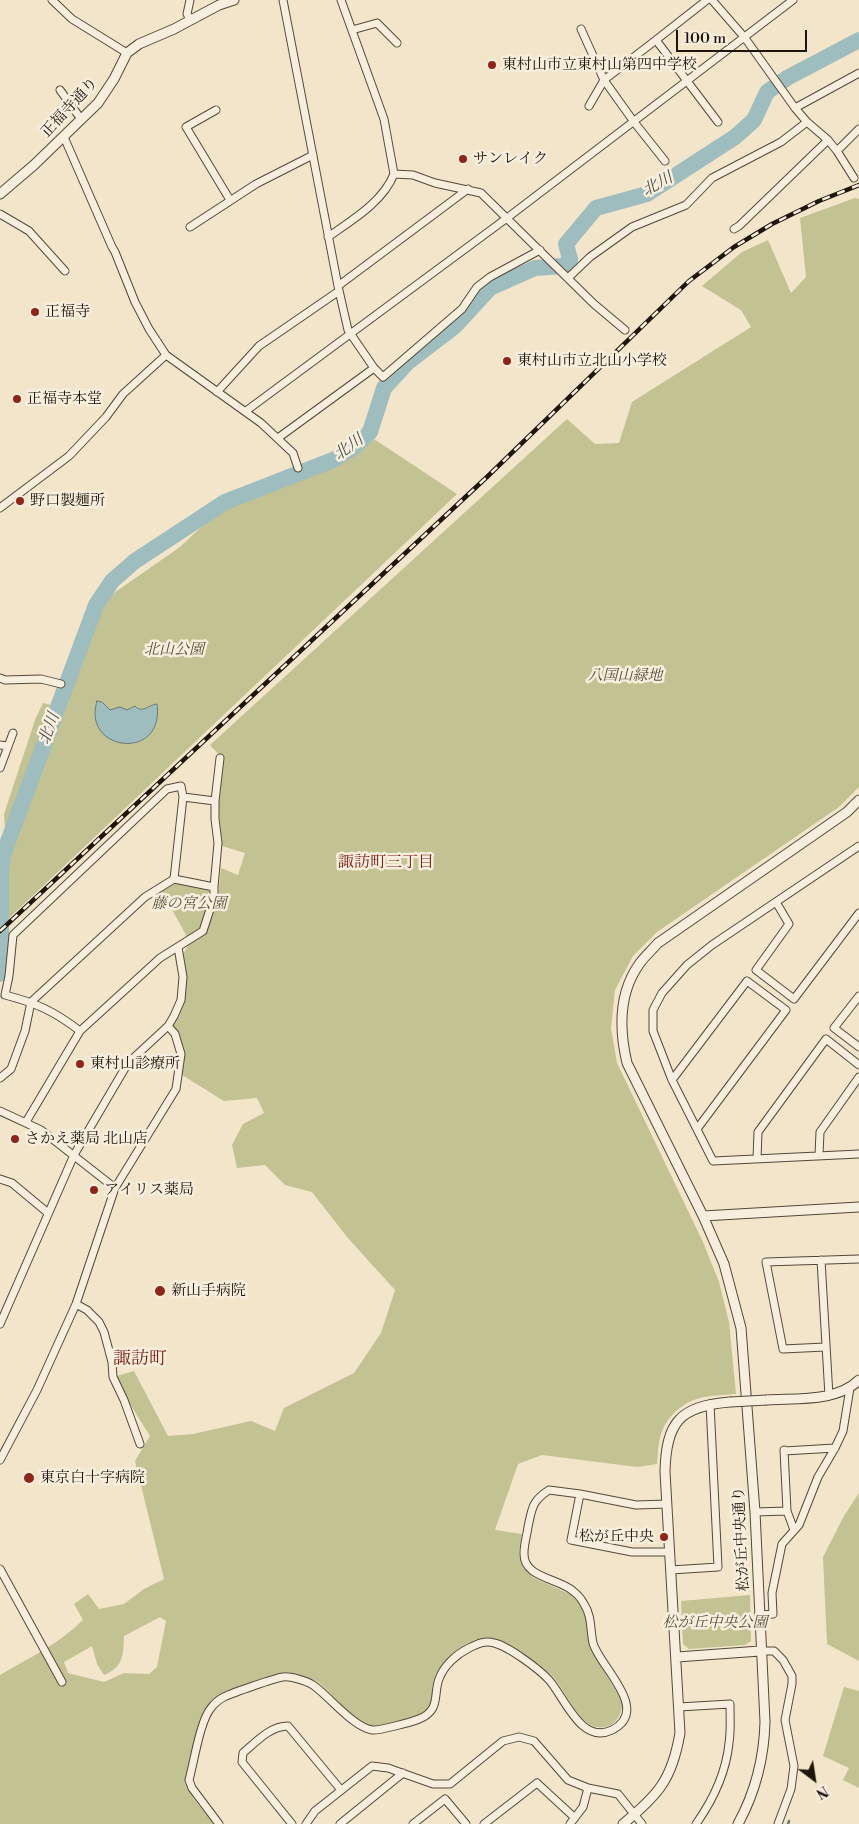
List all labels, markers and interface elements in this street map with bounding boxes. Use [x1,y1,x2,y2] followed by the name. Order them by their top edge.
[679,20,810,52] scale bar
[684,29,726,48] text: 100 m
[502,56,697,74] place label: 東村山市立東村山第四中学校
[486,59,498,71] marker: 東村山市立東村山第四中学校
[38,74,102,142] street label: 正福寺通り
[473,150,548,168] place label: サンレイク
[457,153,469,165] marker: サンレイク
[639,169,677,201] water label: 北川
[45,303,90,321] place label: 正福寺
[29,306,41,318] marker: 正福寺
[517,352,667,370] place label: 東村山市立北山小学校
[501,355,513,367] marker: 東村山市立北山小学校
[27,390,102,408] place label: 正福寺本堂
[11,393,23,405] marker: 正福寺本堂
[330,431,368,465] water label: 北川
[30,492,105,510] place label: 野口製麺所
[14,495,26,507] marker: 野口製麺所
[144,641,204,659] park label: 北山公園
[588,667,662,685] park label: 八国山緑地
[36,711,64,747] water label: 北川
[338,853,434,873] district label: 諏訪町三丁目
[152,895,226,913] park label: 藤の宮公園
[90,1055,180,1073] place label: 東村山診療所
[74,1058,86,1070] marker: 東村山診療所
[25,1130,148,1148] place label: さかえ薬局 北山店
[9,1133,21,1145] marker: さかえ薬局 北山店
[104,1181,194,1199] place label: アイリス薬局
[88,1184,100,1196] marker: アイリス薬局
[171,1282,246,1300] place label: 新山手病院
[153,1284,167,1298] marker: 新山手病院
[113,1349,167,1371] district label: 諏訪町
[40,1469,145,1487] place label: 東京白十字病院
[22,1471,36,1485] marker: 東京白十字病院
[730,1486,754,1592] street label: 松が丘中央通り
[579,1528,654,1546] place label: 松が丘中央
[658,1531,670,1543] marker: 松が丘中央
[663,1614,767,1632] park label: 松が丘中央公園
[789,1754,839,1804] north arrow
[812,1781,831,1802] text: N

